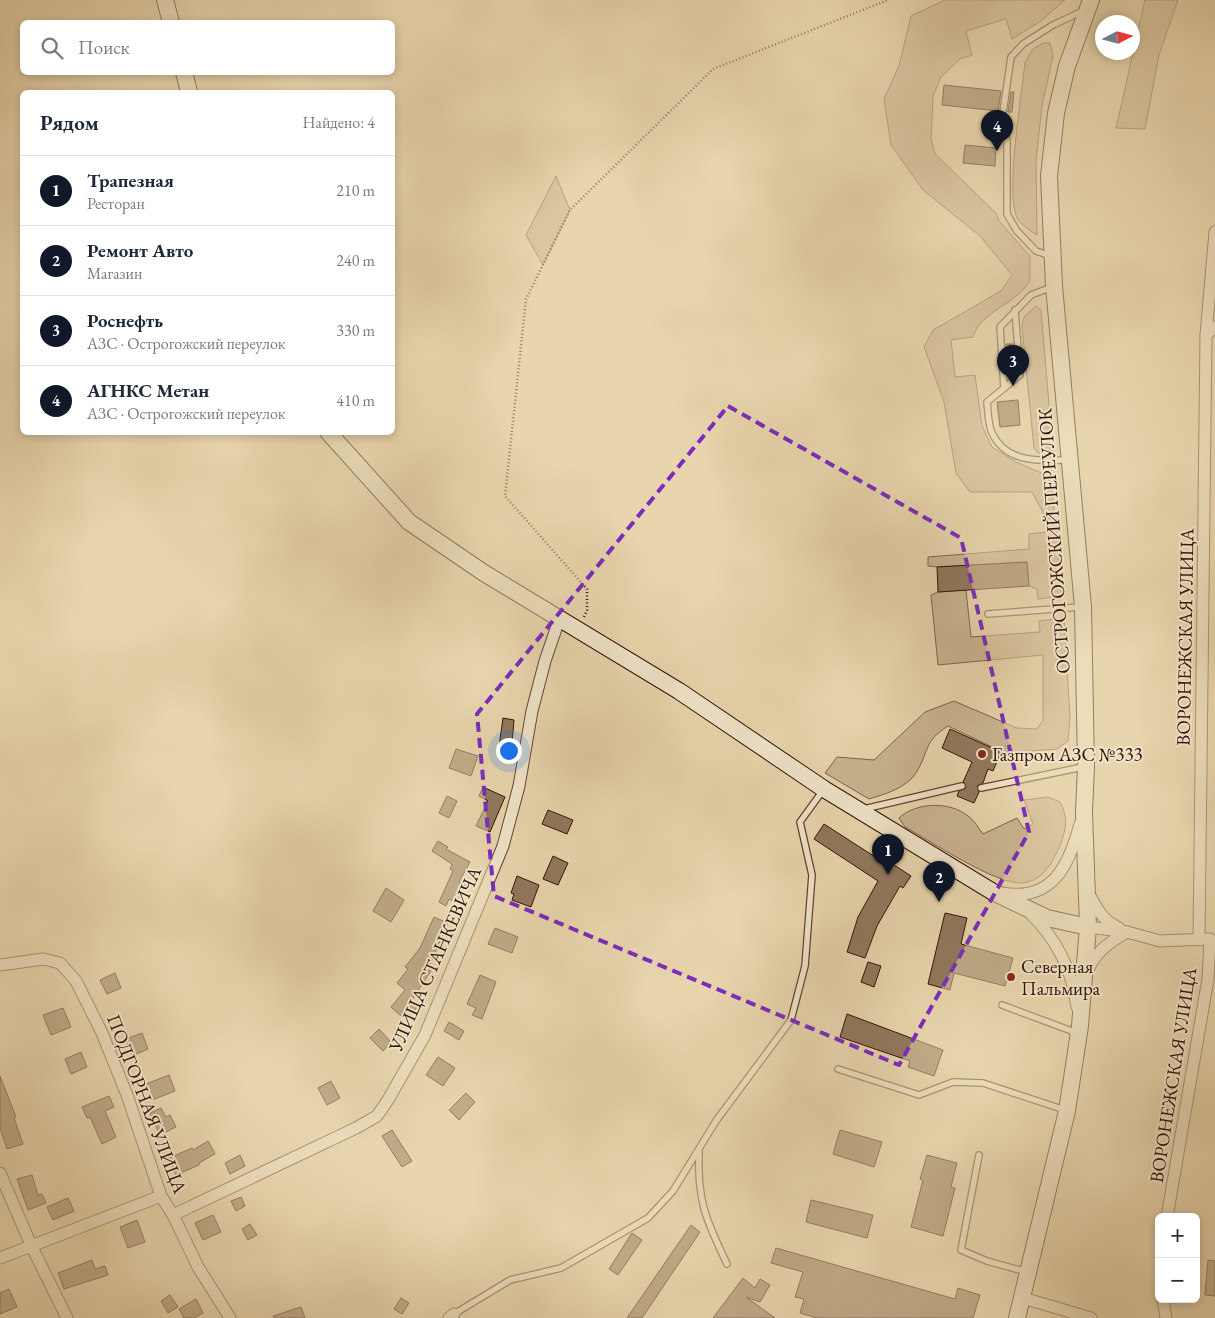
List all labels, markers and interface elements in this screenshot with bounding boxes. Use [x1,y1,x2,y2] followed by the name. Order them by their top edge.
[1095,15,1140,60] north arrow
[20,20,395,75] search box
[38,34,66,62] icon: search
[78,35,130,60] text: Поиск
[40,109,99,136] text: Рядом
[981,110,1013,151] pin: 4
[303,112,375,133] text: Найдено: 4
[87,168,174,193] text: Трапезная
[52,180,60,201] text: 1
[336,180,375,201] text: 210 m
[87,193,145,214] text: Ресторан
[87,238,193,263] text: Ремонт Авто
[52,250,60,271] text: 2
[336,250,375,271] text: 240 m
[87,263,142,284] text: Магазин
[87,308,163,333] text: Роснефть
[52,320,60,341] text: 3
[336,320,375,341] text: 330 m
[87,333,286,354] text: АЗС · Острогожский переулок
[997,345,1029,386] pin: 3
[87,378,209,403] text: АГНКС Метан
[52,390,60,411] text: 4
[336,390,375,411] text: 410 m
[87,403,286,424] text: АЗС · Острогожский переулок
[1032,407,1076,675] street label: ОСТРОГОЖСКИЙ ПЕРЕУЛОК
[1171,527,1199,746] street label: ВОРОНЕЖСКАЯ УЛИЦА
[496,738,522,764] your location
[992,742,1143,767] place label: Газпром АЗС №333
[976,748,988,760] marker: Газпром АЗС №333
[872,834,904,875] pin: 1
[923,861,955,902] pin: 2
[382,862,487,1056] street label: УЛИЦА СТАНКЕВИЧА
[1021,954,1101,1001] place label: Северная Пальмира
[1144,965,1203,1184] street label: ВОРОНЕЖСКАЯ УЛИЦА
[1005,971,1017,983] marker: Северная Пальмира
[101,1011,193,1198] street label: ПОДГОРНАЯ УЛИЦА
[1155,1213,1200,1303] map controls
[1155,1213,1200,1258] button: +
[1155,1258,1200,1303] button: −

